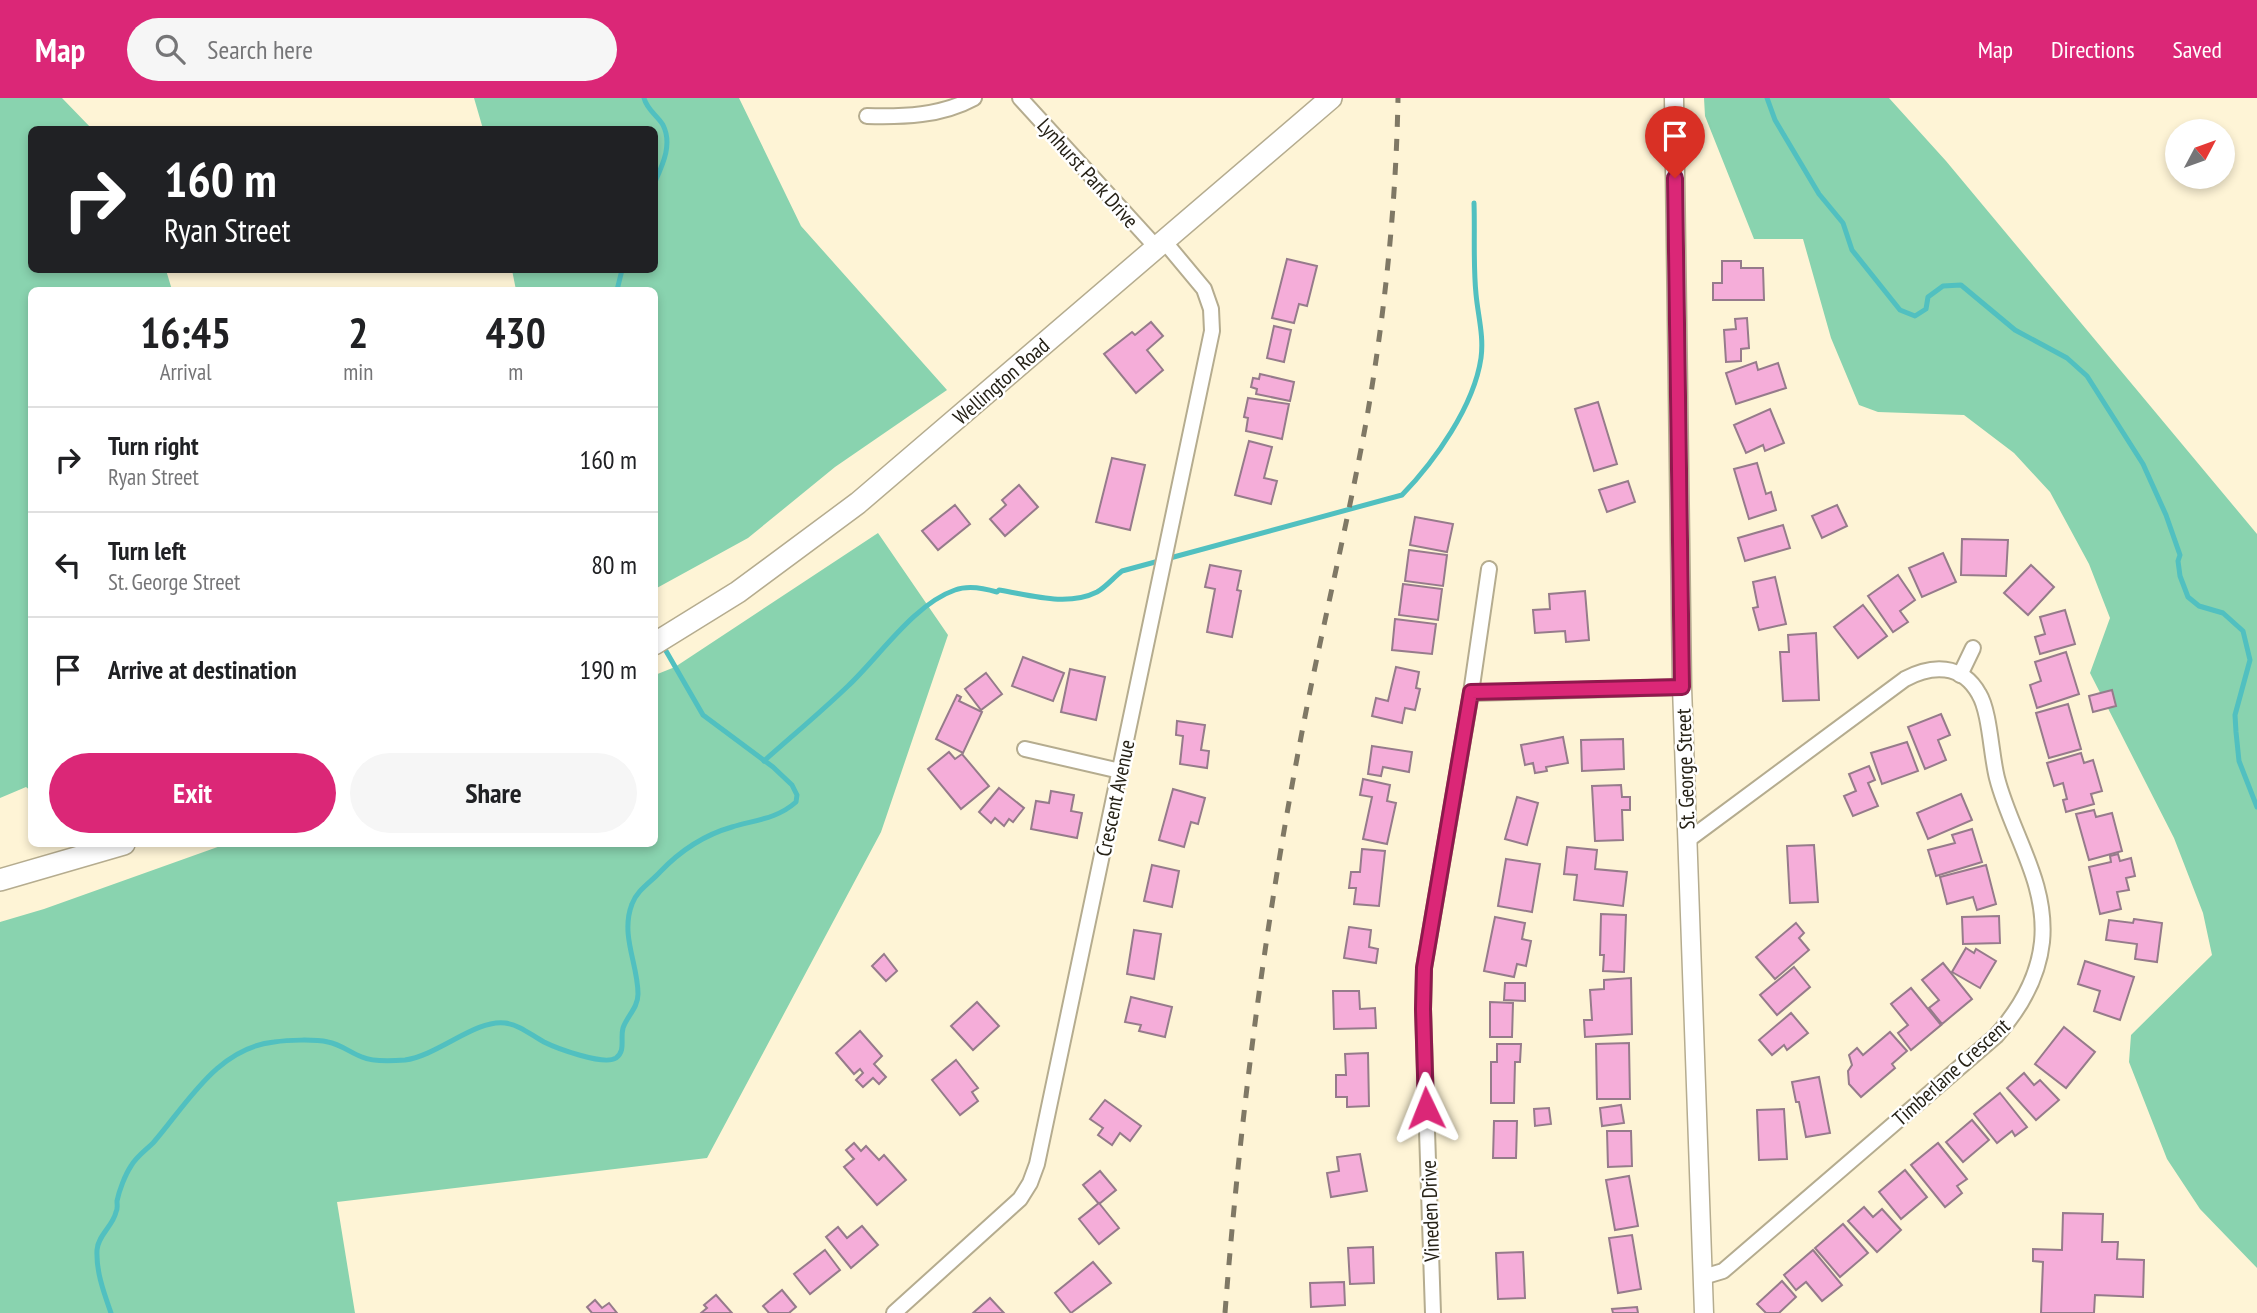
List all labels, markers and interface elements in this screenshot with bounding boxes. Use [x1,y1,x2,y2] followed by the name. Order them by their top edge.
[127,18,617,81] search box
[35,28,85,71] text: Map
[151,30,189,68] icon: search
[207,33,313,66] text: Search here
[1978,34,2013,65] text: Map
[2051,34,2135,65] text: Directions
[2173,34,2222,65] text: Saved
[1645,106,1705,178] pin
[1031,112,1145,234] street label: Lynhurst Park Drive
[1656,117,1694,155] icon: arrive
[2165,119,2235,189] north arrow
[2165,119,2235,189] map controls
[164,147,277,211] text: 160 m
[49,154,140,245] icon: right
[164,209,290,251] text: Ryan Street
[140,305,231,360] text: 16:45
[348,305,368,360] text: 2
[486,305,546,360] text: 430
[947,332,1055,430] street label: Wellington Road
[160,357,212,386] text: Arrival
[343,357,373,386] text: min
[508,357,523,386] text: m
[108,429,199,462] text: Turn right
[49,441,87,479] icon: right
[579,443,637,476] text: 160 m
[108,462,199,491] text: Ryan Street
[108,534,186,567] text: Turn left
[49,546,87,584] icon: left
[591,548,637,581] text: 80 m
[108,567,240,596] text: St. George Street
[49,651,87,689] icon: arrive
[108,653,297,686] text: Arrive at destination
[579,653,637,686] text: 190 m
[1669,708,1701,830] street label: St. George Street
[1089,737,1141,859] street label: Crescent Avenue
[49,753,336,833] button: Exit
[350,753,637,833] button: Share
[1887,1012,2015,1132] street label: Timberlane Crescent
[1389,1071,1463,1145] position arrow
[1415,1160,1445,1263] street label: Vineden Drive

